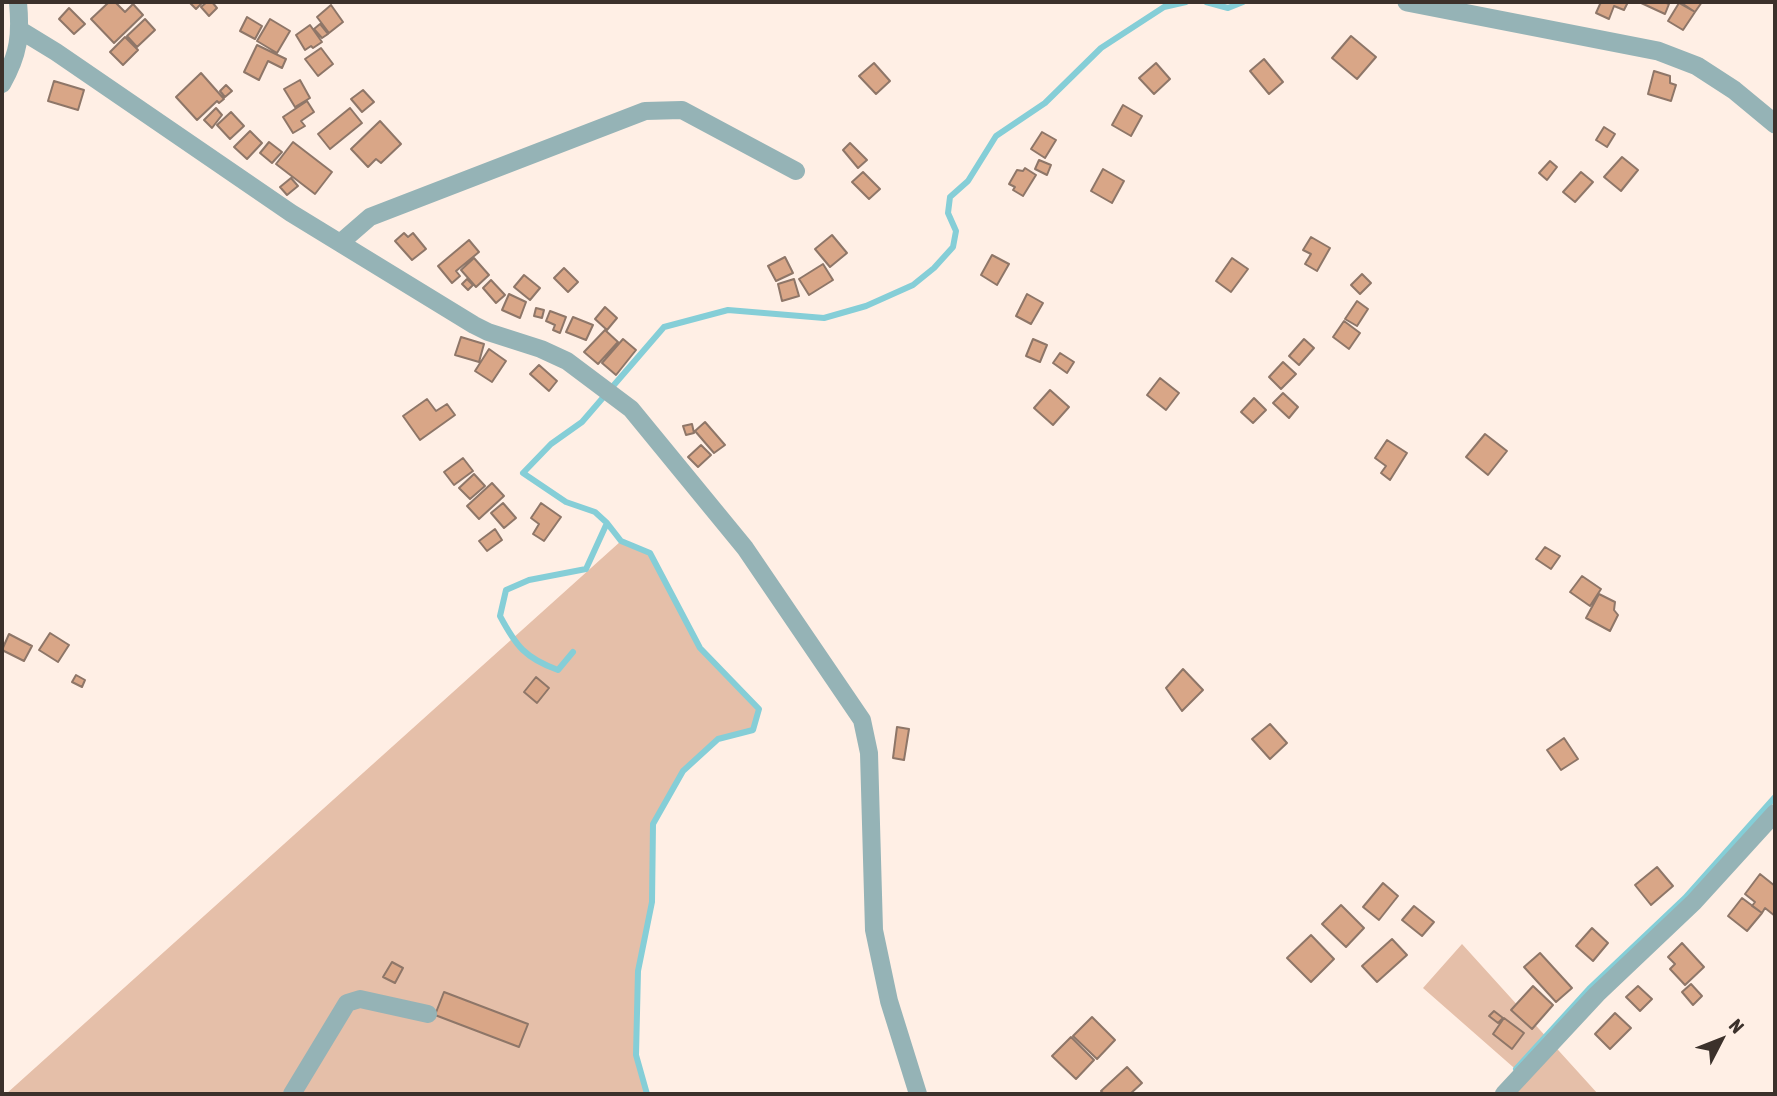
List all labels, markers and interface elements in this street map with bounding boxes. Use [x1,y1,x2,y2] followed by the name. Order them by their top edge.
[1686,1005,1756,1075] north arrow
[1725,1014,1749,1037] text: N

